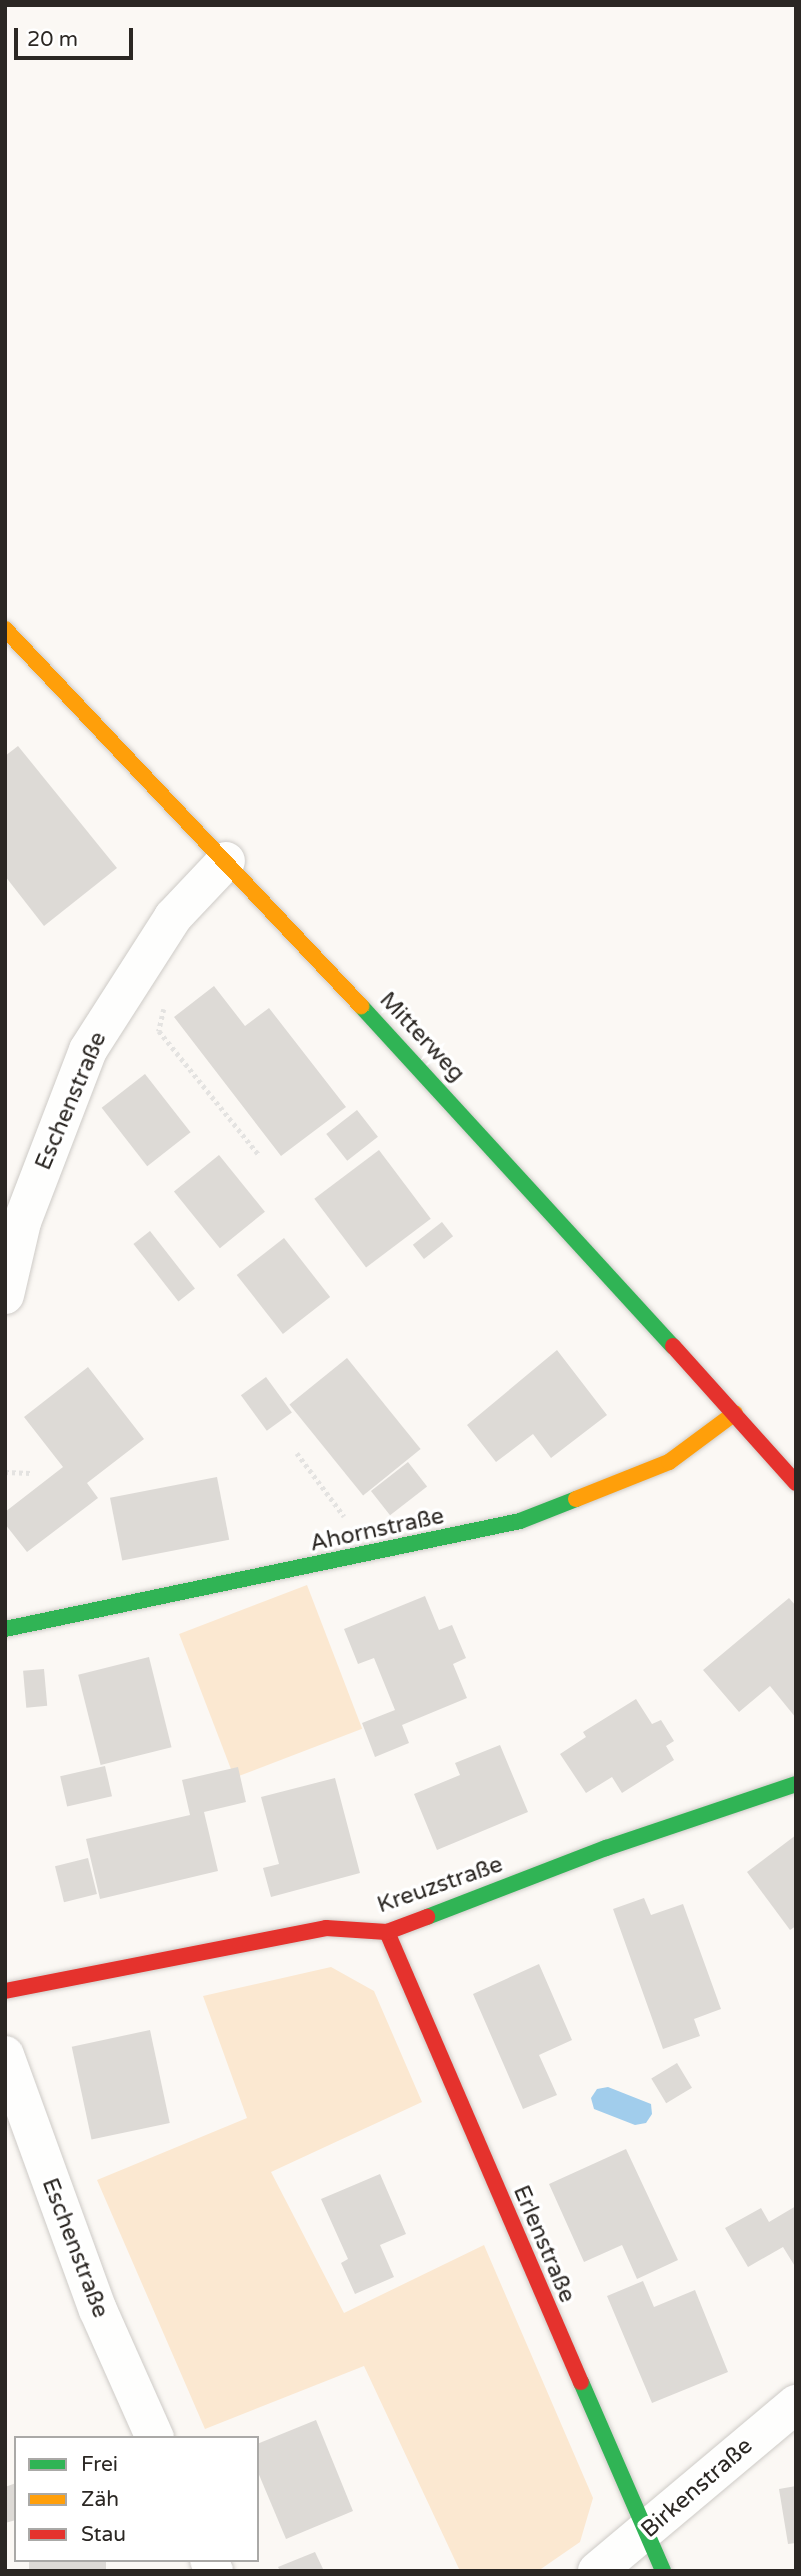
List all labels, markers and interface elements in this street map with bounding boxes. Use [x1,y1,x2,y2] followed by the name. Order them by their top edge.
[18,14,136,58] scale bar
[27,27,78,52] text: 20 m
[374,986,470,1088] street label: Mitterweg
[30,1028,112,1174] street label: Eschenstraße
[307,1502,447,1558] street label: Ahornstraße
[374,1851,506,1919] street label: Kreuzstraße
[36,2174,114,2322] street label: Eschenstraße
[507,2181,581,2307] street label: Erlenstraße
[636,2432,758,2544] street label: Birkenstraße
[14,2436,259,2562] legend
[81,2452,118,2477] text: Frei
[81,2487,119,2512] text: Zäh
[81,2522,126,2547] text: Stau

